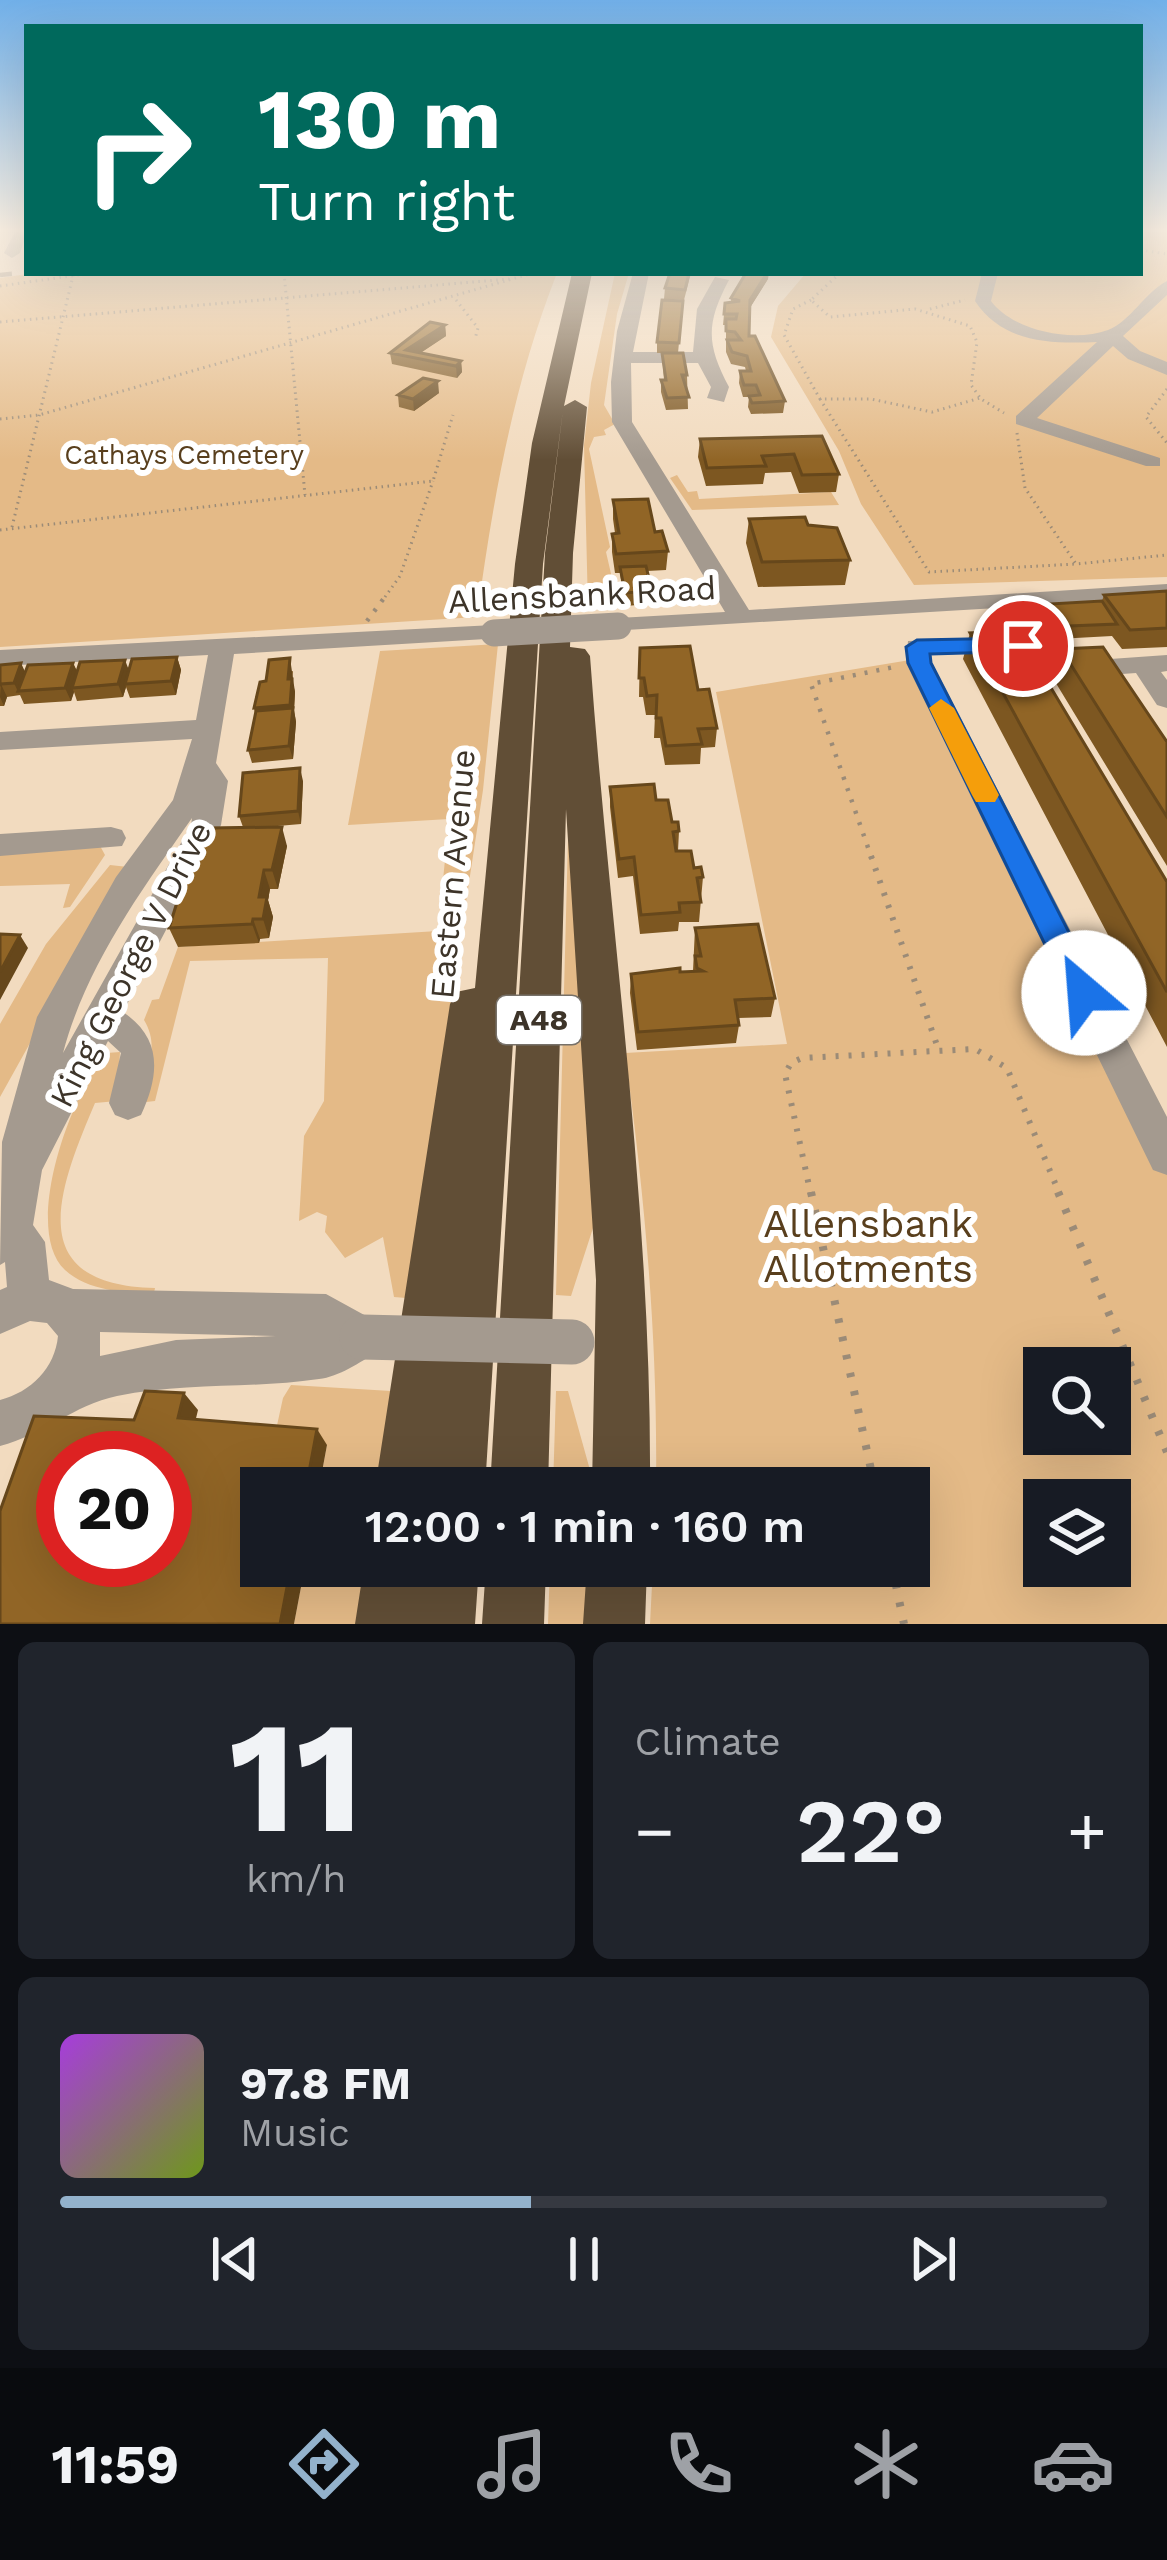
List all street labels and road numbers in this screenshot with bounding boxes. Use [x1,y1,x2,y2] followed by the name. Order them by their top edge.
[447,568,717,621] street label: Allensbank Road
[422,748,483,1001] street label: Eastern Avenue
[41,815,219,1114] street label: King George V Drive
[497,996,581,1044] road number: A48

